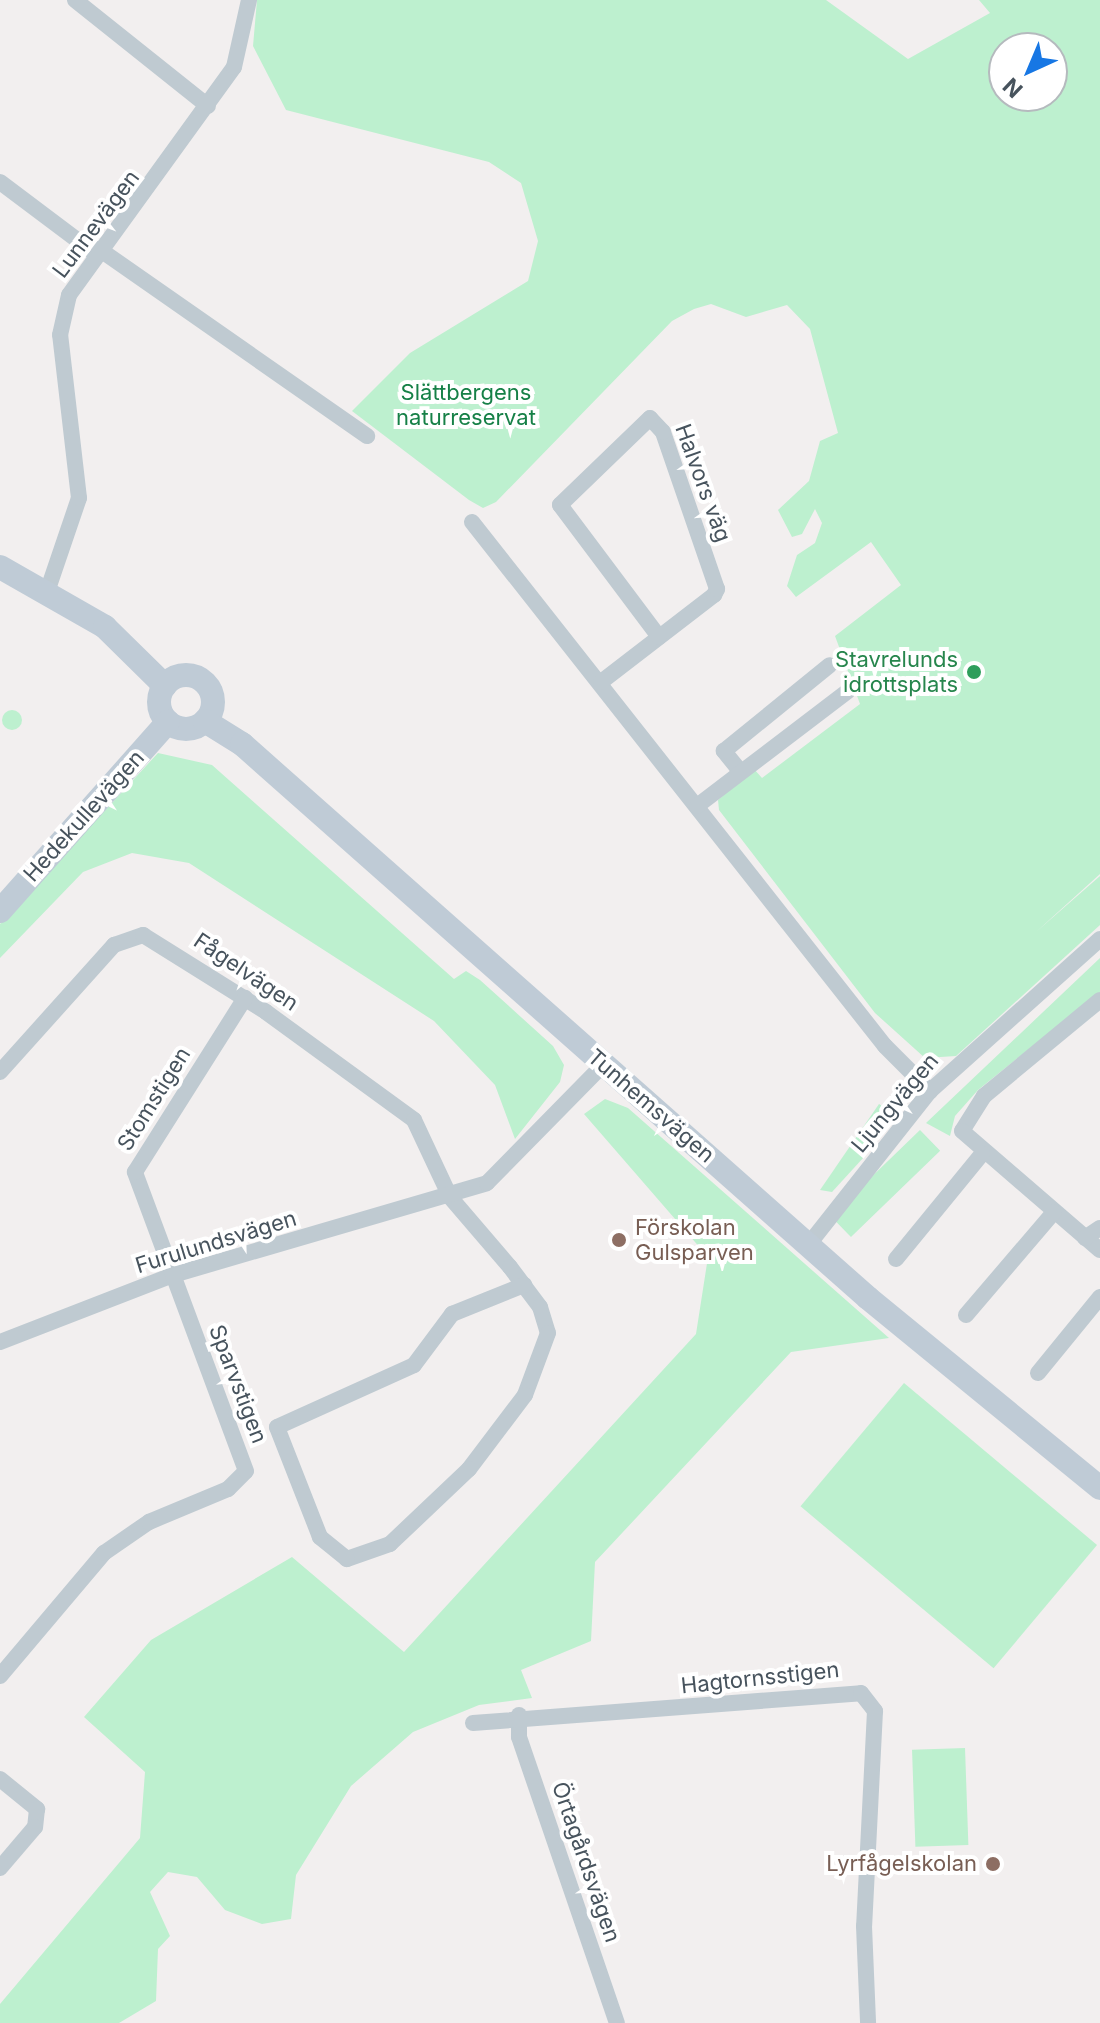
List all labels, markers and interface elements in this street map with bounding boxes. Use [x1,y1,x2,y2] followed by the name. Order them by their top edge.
[988,32,1068,112] north arrow
[998,73,1028,103] text: N
[47,165,145,283] street label: Lunnevägen
[396,379,536,430] park label: Slättbergens naturreservat
[669,420,737,546] street label: Halvors väg
[835,646,958,698] place label: Stavrelunds idrottsplats
[965,663,983,681] marker: Stavrelunds idrottsplats
[18,745,150,887] street label: Hedekullevägen
[189,927,303,1017] street label: Fågelvägen
[112,1042,196,1156] street label: Stomstigen
[582,1044,720,1168] street label: Tunhemsvägen
[846,1048,944,1158] street label: Ljungvägen
[132,1205,300,1279] street label: Furulundsvägen
[635,1214,754,1266] place label: Förskolan Gulsparven
[610,1231,628,1249] marker: Förskolan Gulsparven
[203,1321,273,1447] street label: Sparvstigen
[680,1657,840,1699] street label: Hagtornsstigen
[546,1778,626,1946] street label: Örtagårdsvägen
[826,1851,977,1877] place label: Lyrfågelskolan
[984,1855,1002,1873] marker: Lyrfågelskolan

